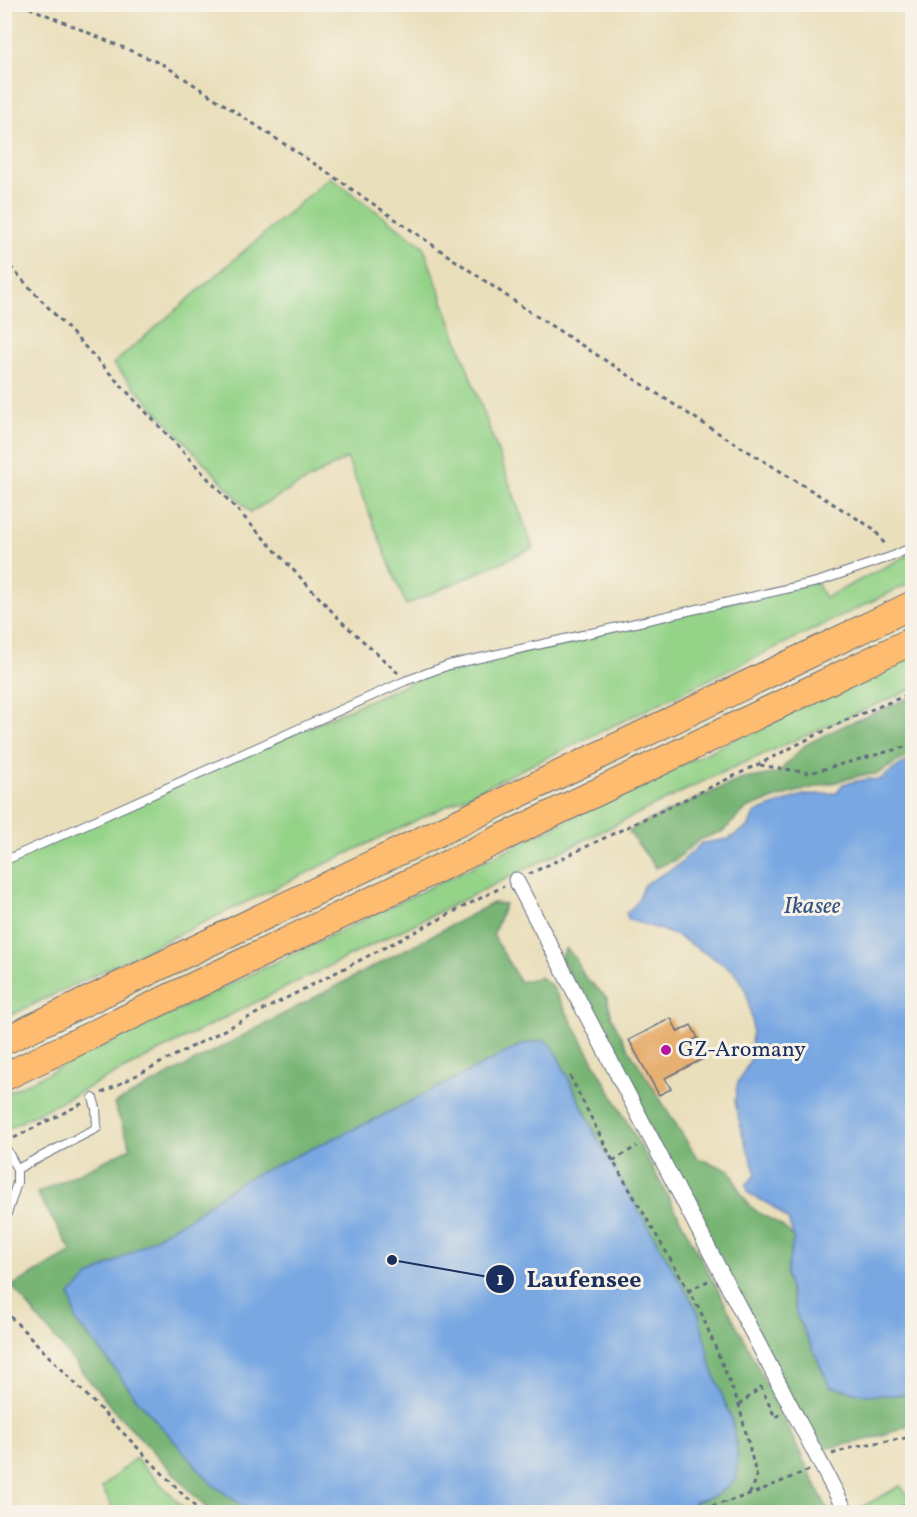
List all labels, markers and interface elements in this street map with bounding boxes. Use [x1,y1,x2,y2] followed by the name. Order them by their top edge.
[783,890,841,924] water label: Ikasee
[678,1035,806,1066] place label: GZ-Aromany
[659,1043,673,1057] marker: GZ-Aromany
[485,1258,654,1300] callout: Laufensee
[526,1264,642,1298] text: Laufensee
[496,1268,504,1293] text: 1

